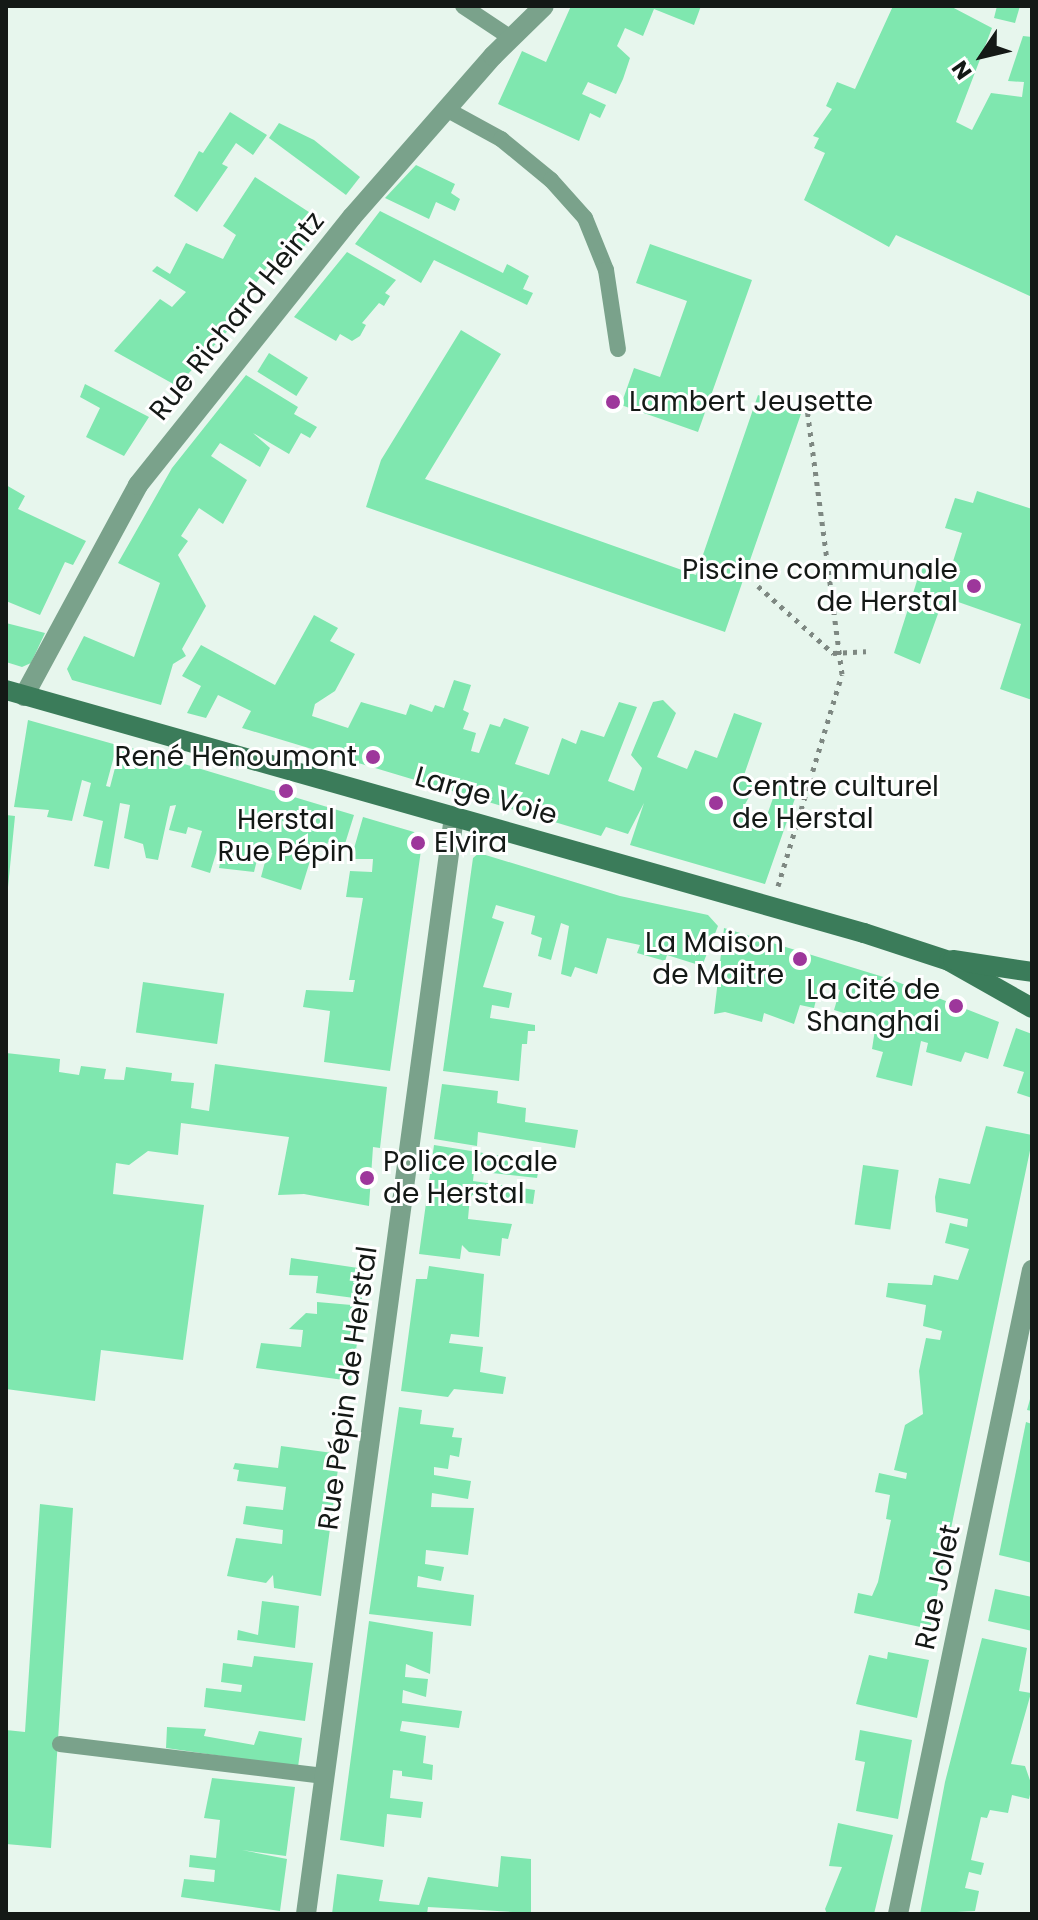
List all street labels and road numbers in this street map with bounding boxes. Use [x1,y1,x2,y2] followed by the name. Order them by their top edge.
[142,205,332,427] street label: Rue Richard Heintz
[411,760,561,832] street label: Large Voie
[311,1244,385,1532] street label: Rue Pépin de Herstal
[908,1521,968,1653] street label: Rue Jolet

